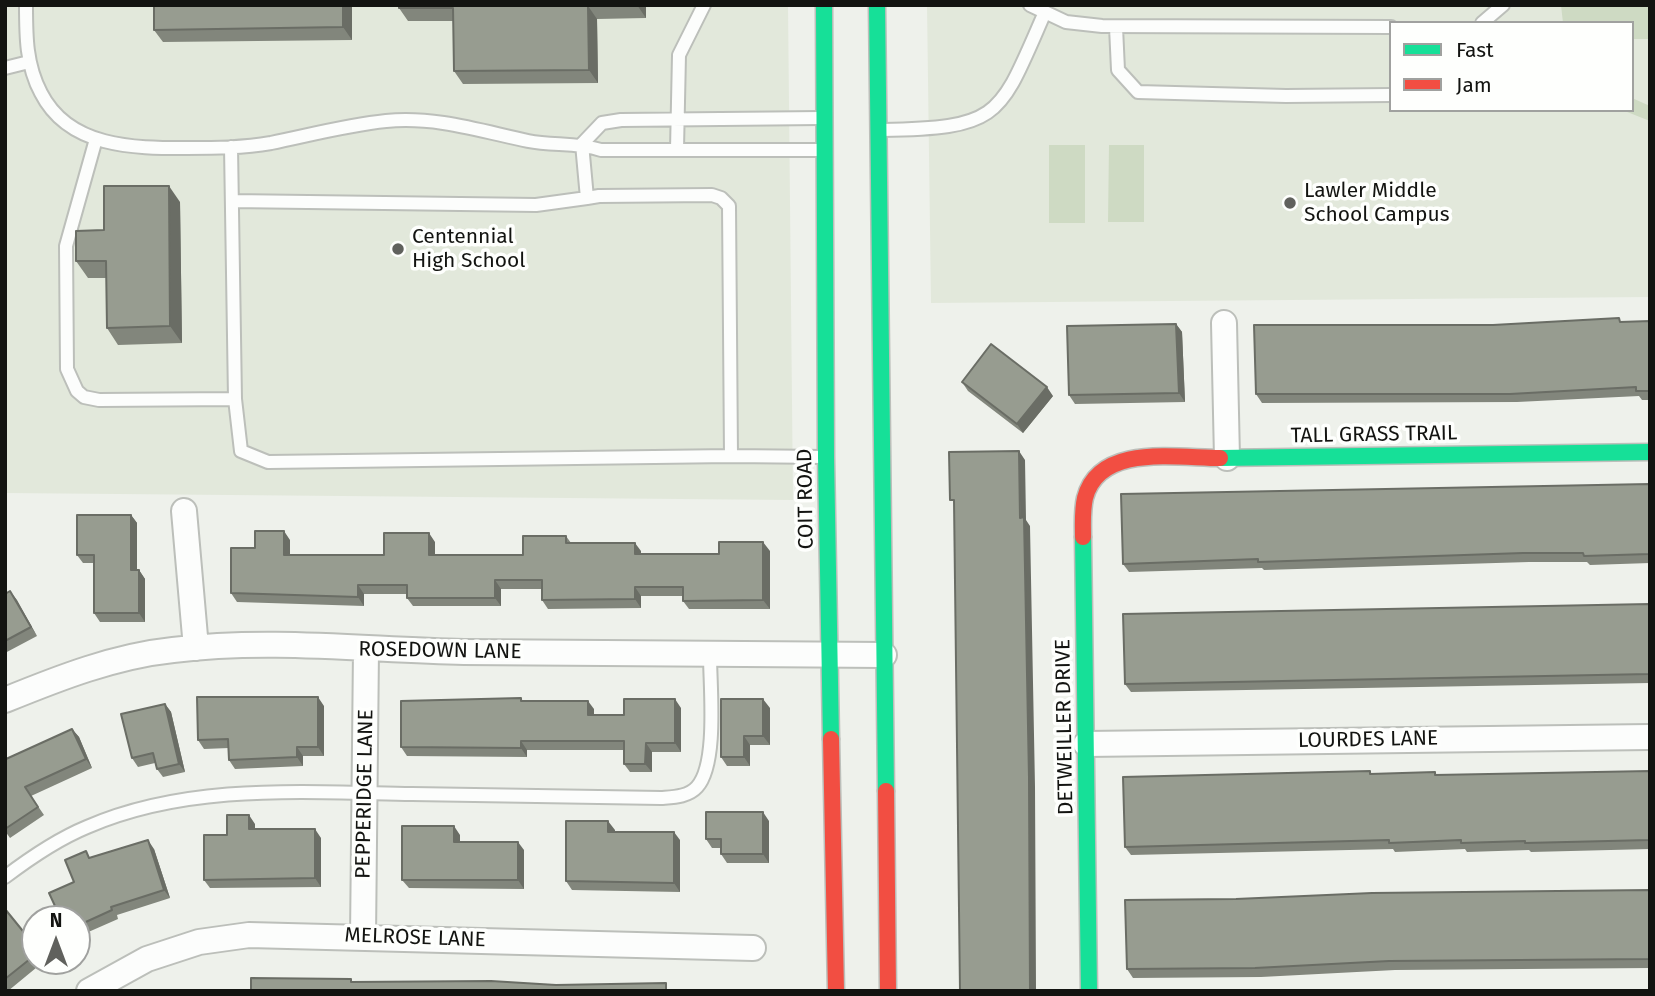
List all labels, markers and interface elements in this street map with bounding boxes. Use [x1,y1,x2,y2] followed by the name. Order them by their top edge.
[1389,21,1634,112] legend
[1456,37,1494,63] text: Fast
[1456,72,1492,98] text: Jam
[1304,178,1450,228] place label: Lawler Middle School Campus
[1282,195,1298,211] marker: Lawler Middle School Campus
[412,224,525,274] place label: Centennial High School
[390,241,406,257] marker: Centennial High School
[1290,421,1458,449] street label: TALL GRASS TRAIL
[793,448,819,550] street label: COIT ROAD
[358,637,522,665] street label: ROSEDOWN LANE
[1051,639,1079,815] street label: DETWEILLER DRIVE
[351,709,379,879] street label: PEPPERIDGE LANE
[1298,726,1438,754] street label: LOURDES LANE
[21,905,91,975] north arrow
[50,909,62,932] text: N
[344,923,486,953] street label: MELROSE LANE

